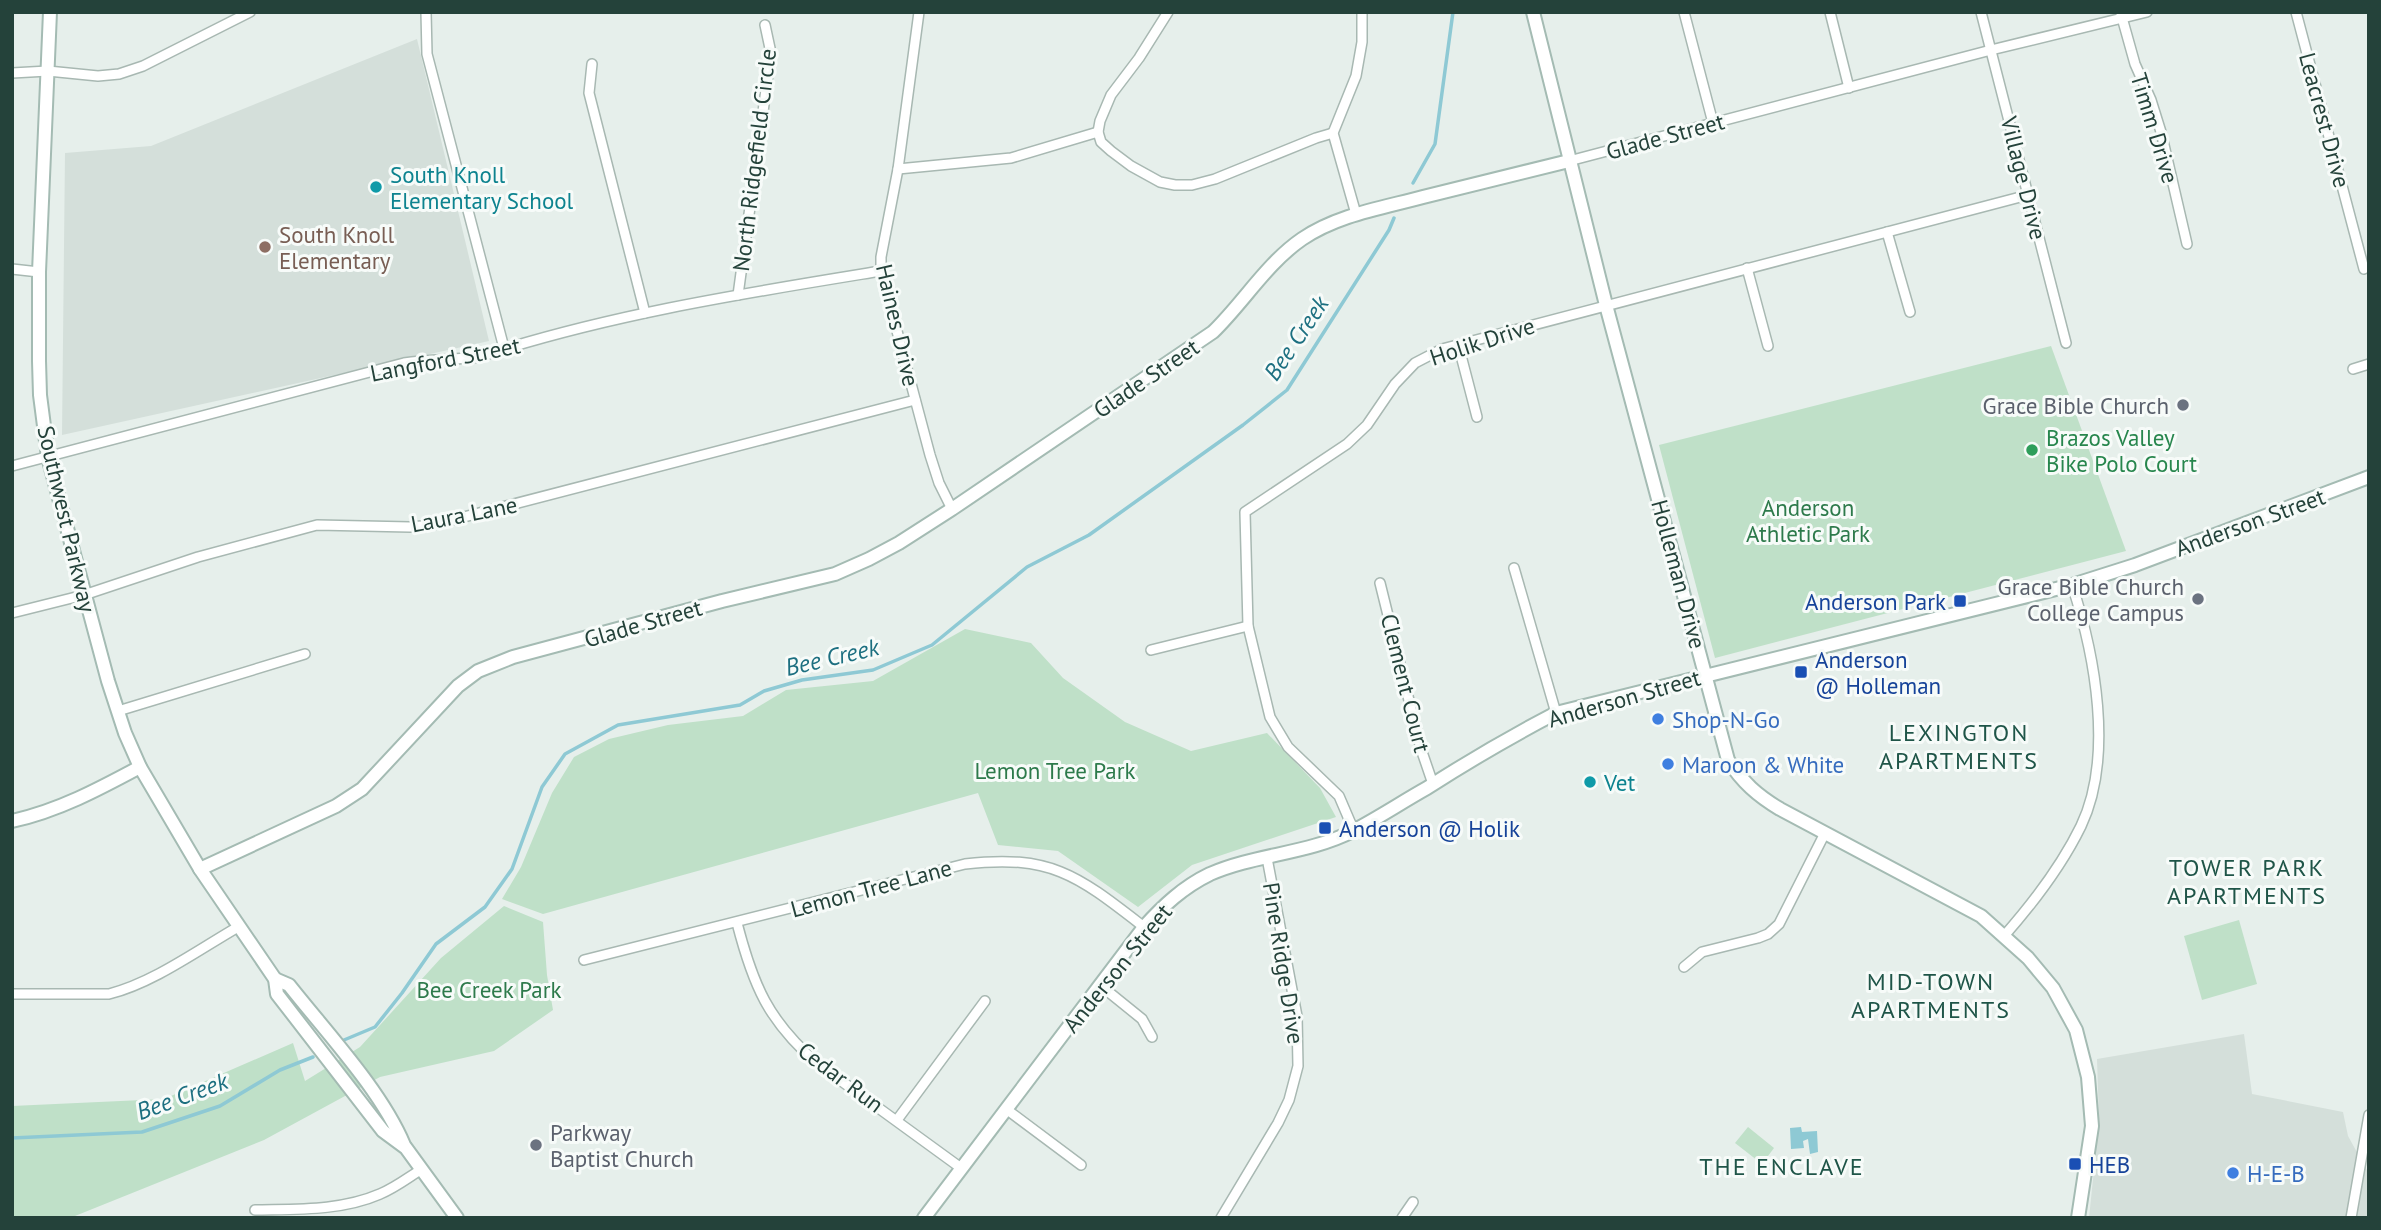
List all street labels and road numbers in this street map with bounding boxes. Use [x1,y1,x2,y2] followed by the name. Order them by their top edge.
[726,47,782,273] street label: North Ridgefield Circle
[2293,49,2357,191] street label: Leacrest Drive
[2124,69,2186,187] street label: Timm Drive
[1603,106,1727,166] street label: Glade Street
[1994,112,2053,243] street label: Village Drive
[870,261,926,389] street label: Haines Drive
[1426,310,1538,372] street label: Holik Drive
[367,330,523,388] street label: Langford Street
[1088,332,1204,424] street label: Glade Street
[31,423,103,615] street label: Southwest Parkway
[2171,481,2329,563] street label: Anderson Street
[408,489,520,539] street label: Laura Lane
[1645,496,1713,652] street label: Holleman Drive
[581,592,705,654] street label: Glade Street
[1375,611,1437,755] street label: Clement Court
[1544,662,1704,734] street label: Anderson Street
[787,853,955,923] street label: Lemon Tree Lane
[1257,880,1311,1046] street label: Pine Ridge Drive
[1056,898,1178,1038] street label: Anderson Street
[792,1035,890,1119] street label: Cedar Run

